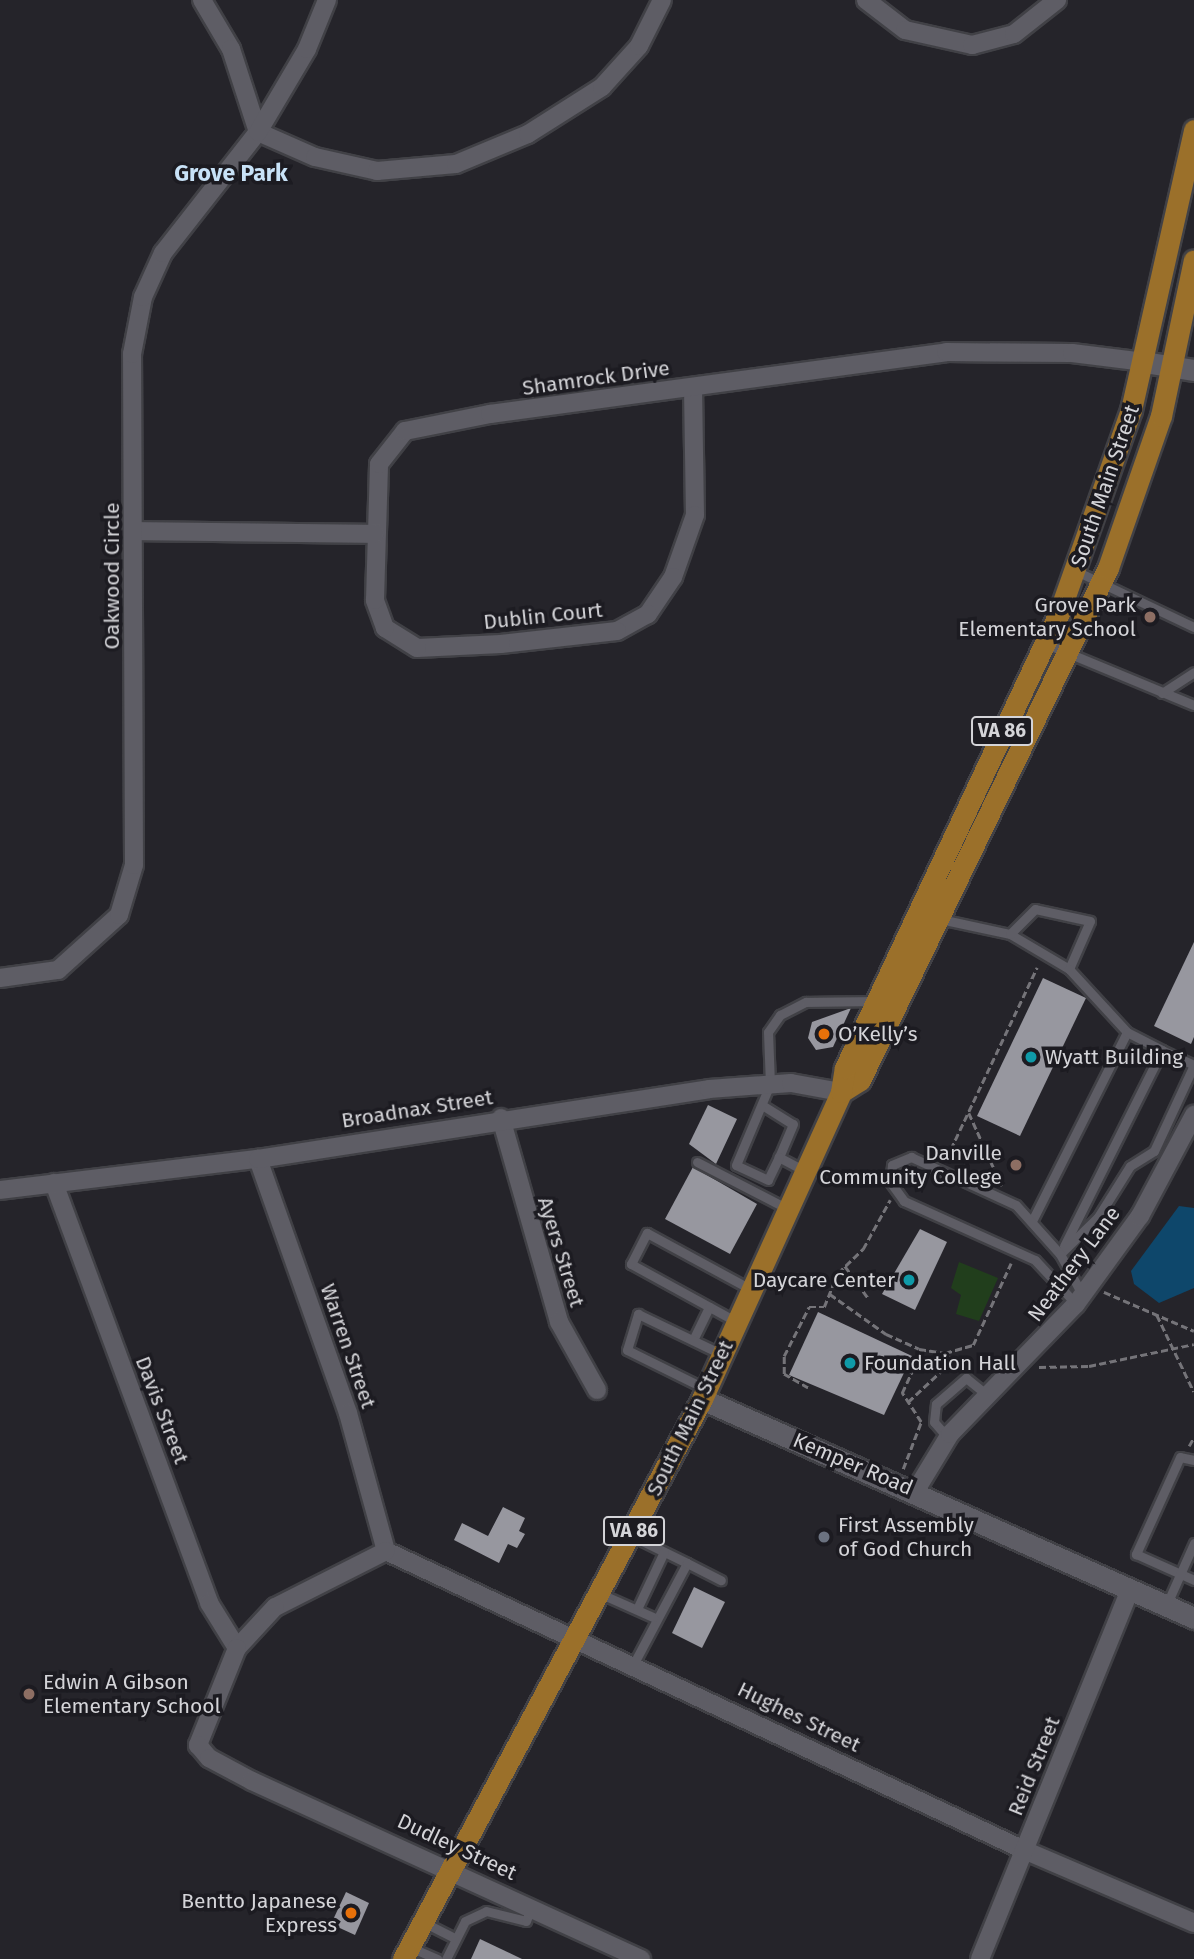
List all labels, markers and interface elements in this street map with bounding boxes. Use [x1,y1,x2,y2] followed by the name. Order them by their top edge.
[174,159,288,187] district label: Grove Park
[521,355,671,401] street label: Shamrock Drive
[1065,402,1145,570] street label: South Main Street
[99,503,125,649] street label: Oakwood Circle
[958,592,1136,642] place label: Grove Park Elementary School
[482,597,604,635] street label: Dublin Court
[1142,609,1158,625] marker: Grove Park Elementary School
[970,716,1034,746] road number: VA 86
[838,1021,918,1047] place label: O’Kelly’s
[816,1026,832,1042] marker: O’Kelly’s
[1045,1044,1183,1070] place label: Wyatt Building
[1023,1049,1039,1065] marker: Wyatt Building
[340,1085,494,1133] street label: Broadnax Street
[819,1140,1002,1190] place label: Danville Community College
[1008,1157,1024,1173] marker: Danville Community College
[532,1194,590,1310] street label: Ayers Street
[1022,1201,1126,1327] street label: Neathery Lane
[753,1267,895,1293] place label: Daycare Center
[901,1272,917,1288] marker: Daycare Center
[315,1280,381,1412] street label: Warren Street
[641,1336,739,1500] street label: South Main Street
[864,1350,1016,1376] place label: Foundation Hall
[130,1353,194,1467] street label: Davis Street
[842,1355,858,1371] marker: Foundation Hall
[789,1427,917,1501] street label: Kemper Road
[838,1512,974,1562] place label: First Assembly of God Church
[602,1516,666,1546] road number: VA 86
[816,1529,832,1545] marker: First Assembly of God Church
[43,1669,221,1719] place label: Edwin A Gibson Elementary School
[733,1676,865,1758] street label: Hughes Street
[21,1686,37,1702] marker: Edwin A Gibson Elementary School
[1003,1713,1065,1819] street label: Reid Street
[393,1808,521,1886] street label: Dudley Street
[181,1888,337,1938] place label: Bentto Japanese Express
[343,1905,359,1921] marker: Bentto Japanese Express

